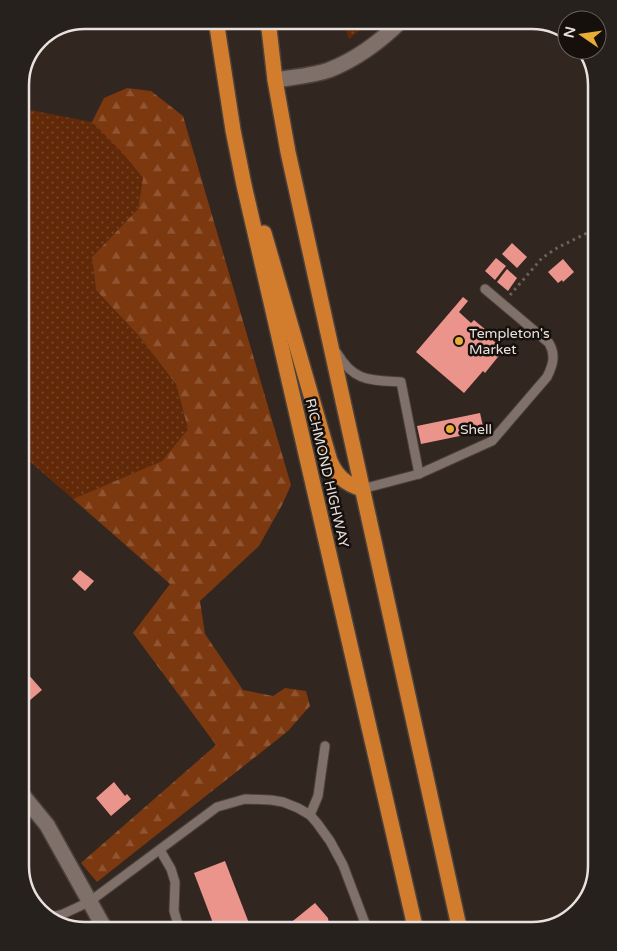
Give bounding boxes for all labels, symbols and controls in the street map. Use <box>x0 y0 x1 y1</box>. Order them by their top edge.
north arrow <box>557 10 607 60</box>
text: N <box>560 25 579 40</box>
place label: Templeton's Market <box>469 325 550 358</box>
marker: Templeton's Market <box>453 335 465 347</box>
street label: RICHMOND HIGHWAY <box>302 397 352 549</box>
place label: Shell <box>460 421 492 438</box>
marker: Shell <box>444 423 456 435</box>

